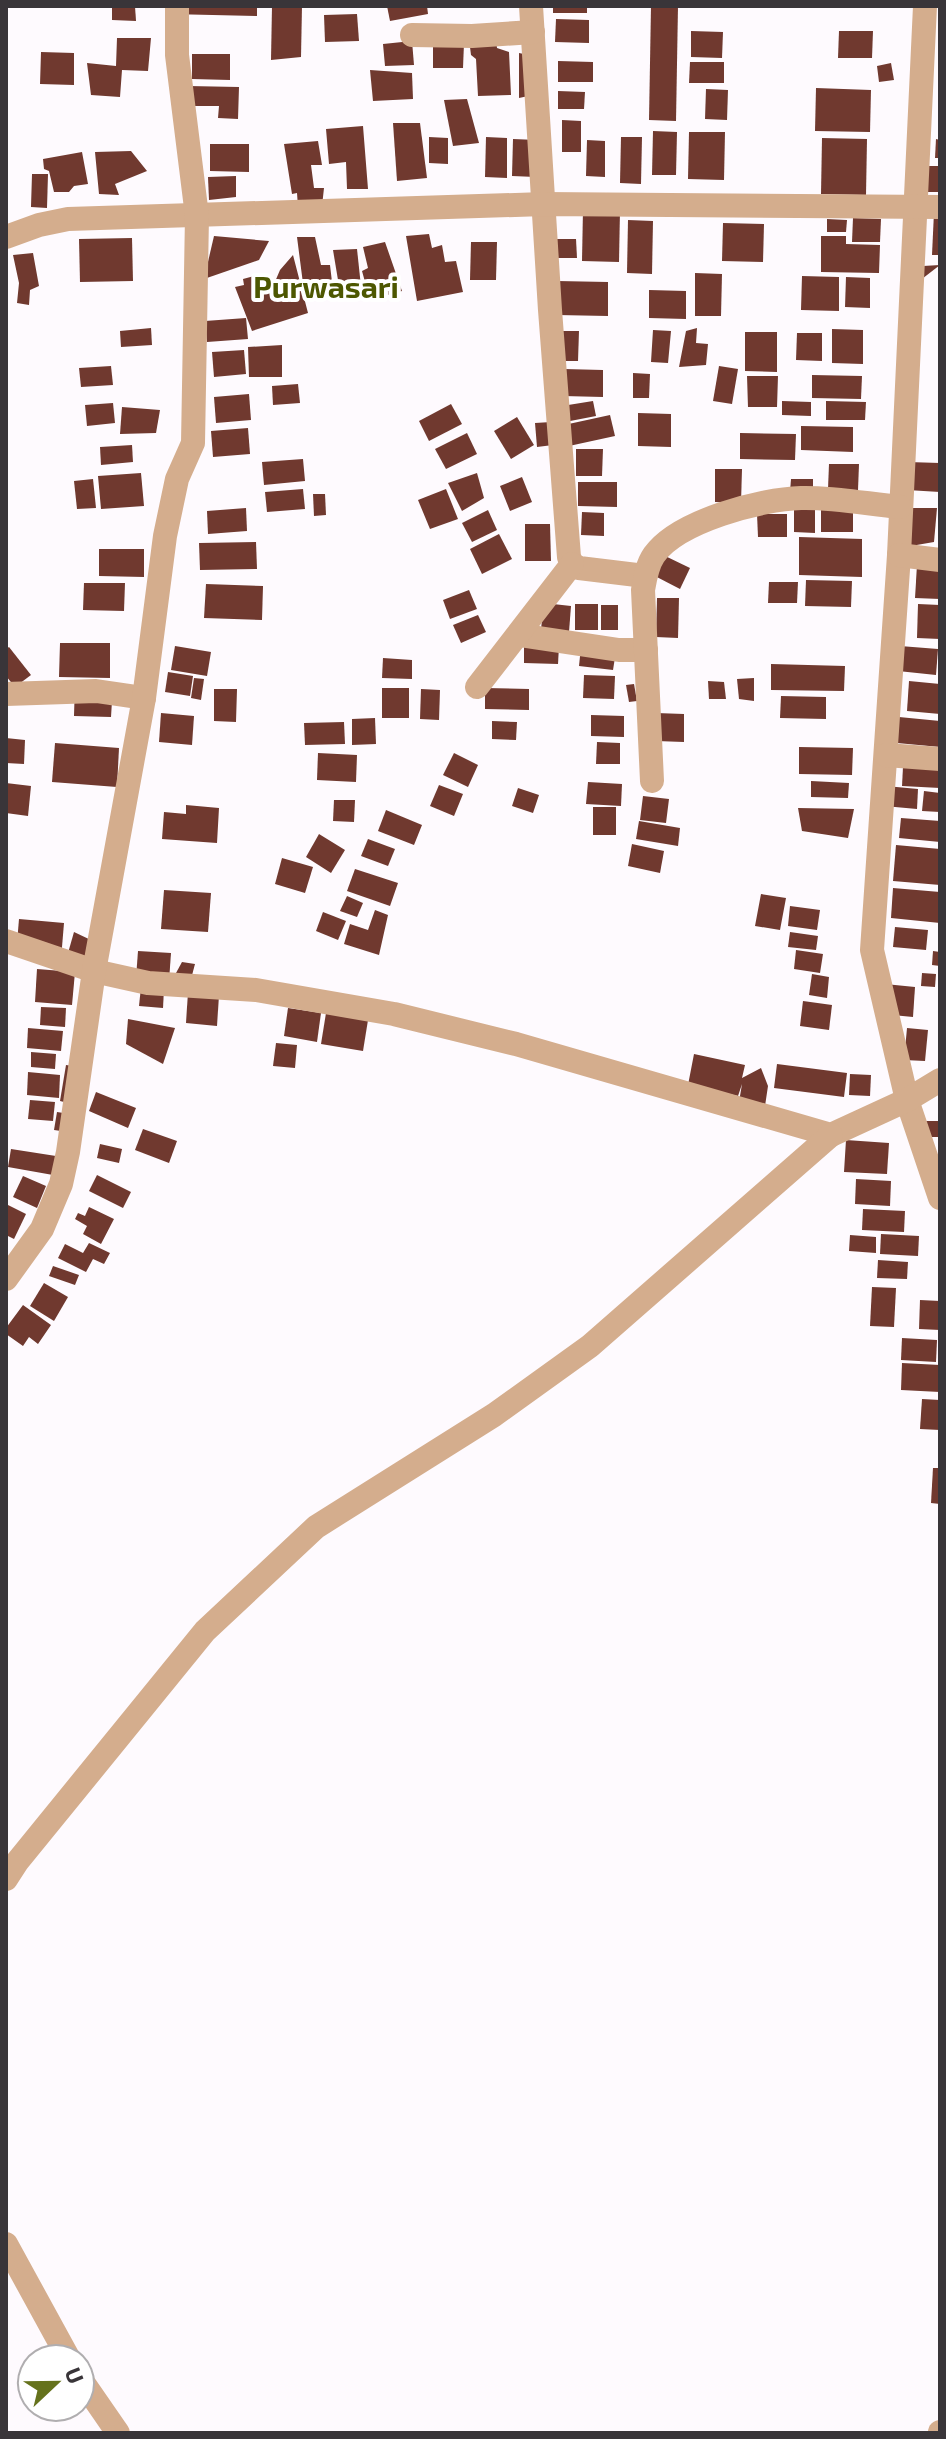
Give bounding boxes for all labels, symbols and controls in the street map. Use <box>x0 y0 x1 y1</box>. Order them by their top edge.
district label: Purwasari <box>253 268 399 304</box>
north arrow <box>16 2343 96 2423</box>
text: U <box>61 2363 90 2387</box>

